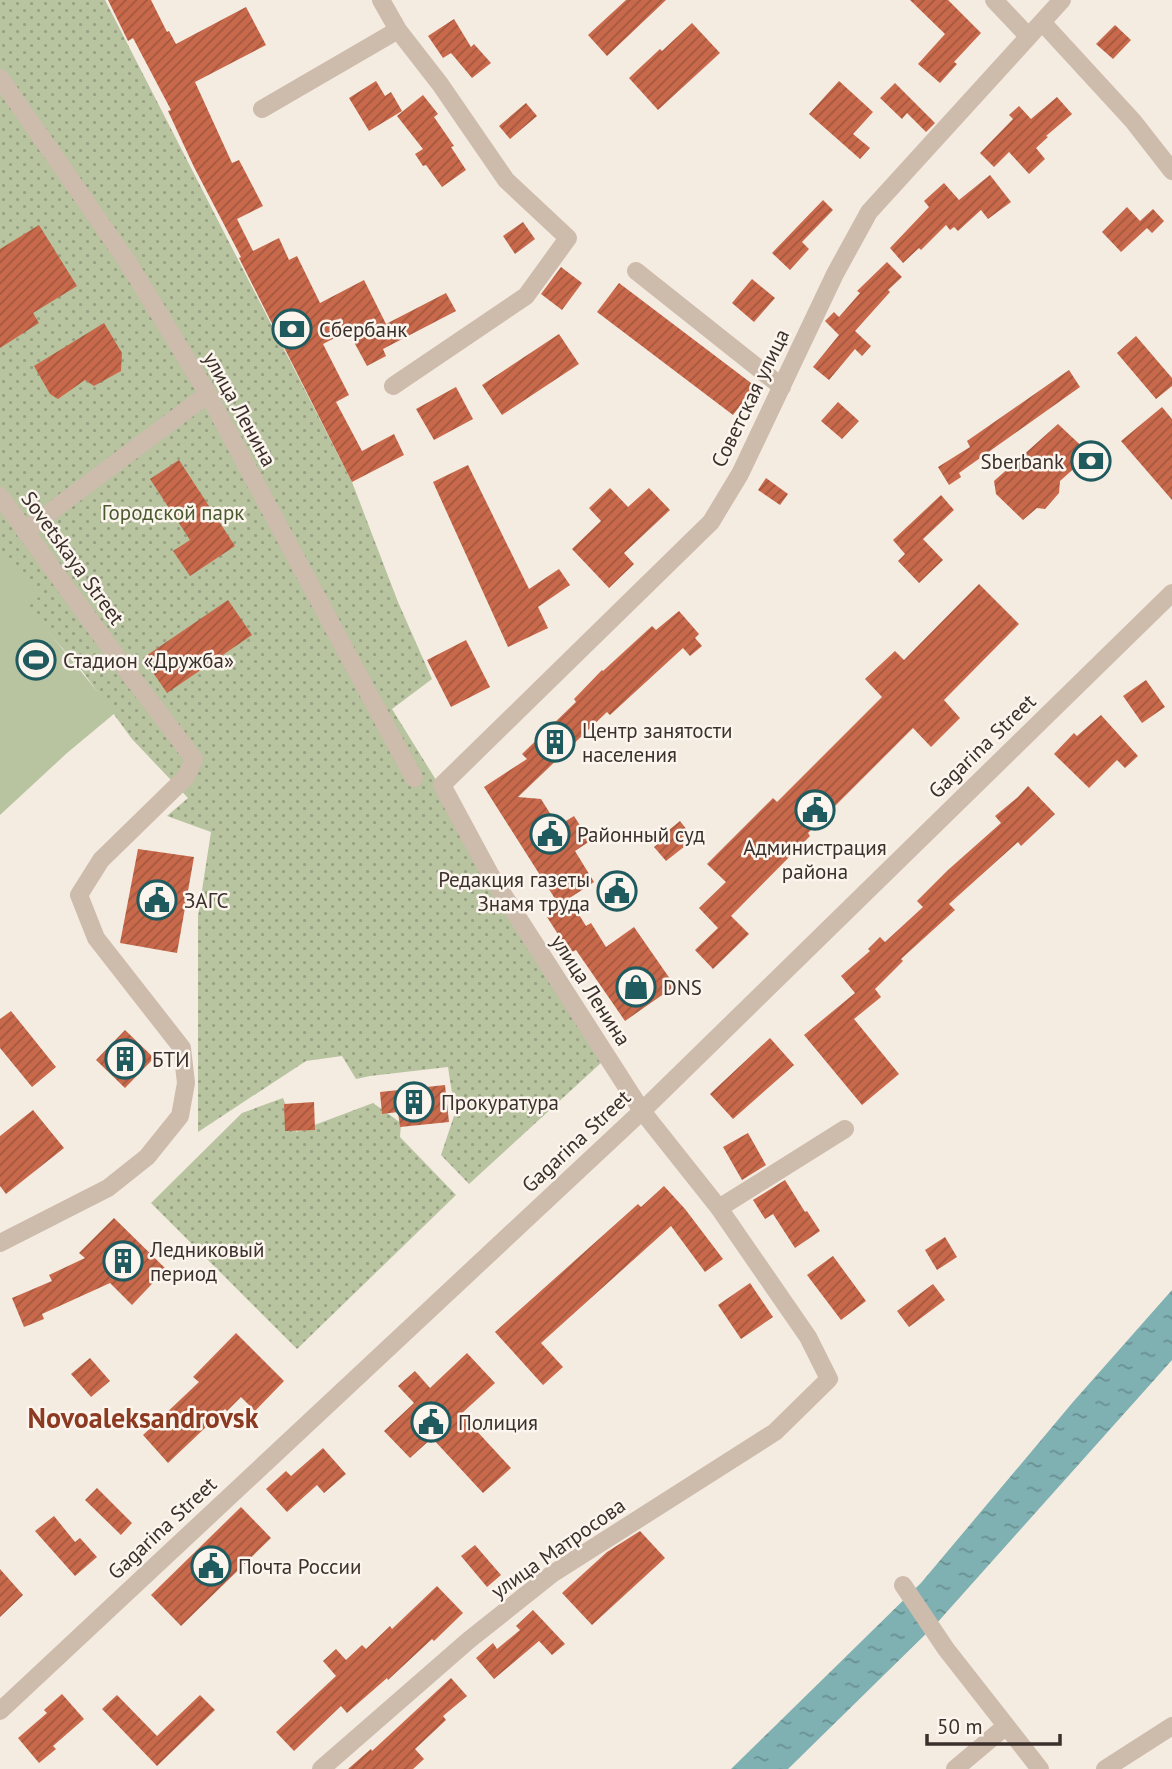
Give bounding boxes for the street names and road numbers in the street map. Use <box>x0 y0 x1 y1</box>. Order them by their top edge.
street label: Советская улица <box>705 324 795 472</box>
street label: улица Ленина <box>197 347 283 471</box>
street label: Sovetskaya Street <box>15 486 131 630</box>
street label: Gagarina Street <box>923 688 1041 804</box>
street label: улица Ленина <box>545 929 637 1051</box>
street label: Gagarina Street <box>516 1084 636 1198</box>
street label: Gagarina Street <box>102 1471 222 1585</box>
street label: улица Матросова <box>485 1492 631 1604</box>

